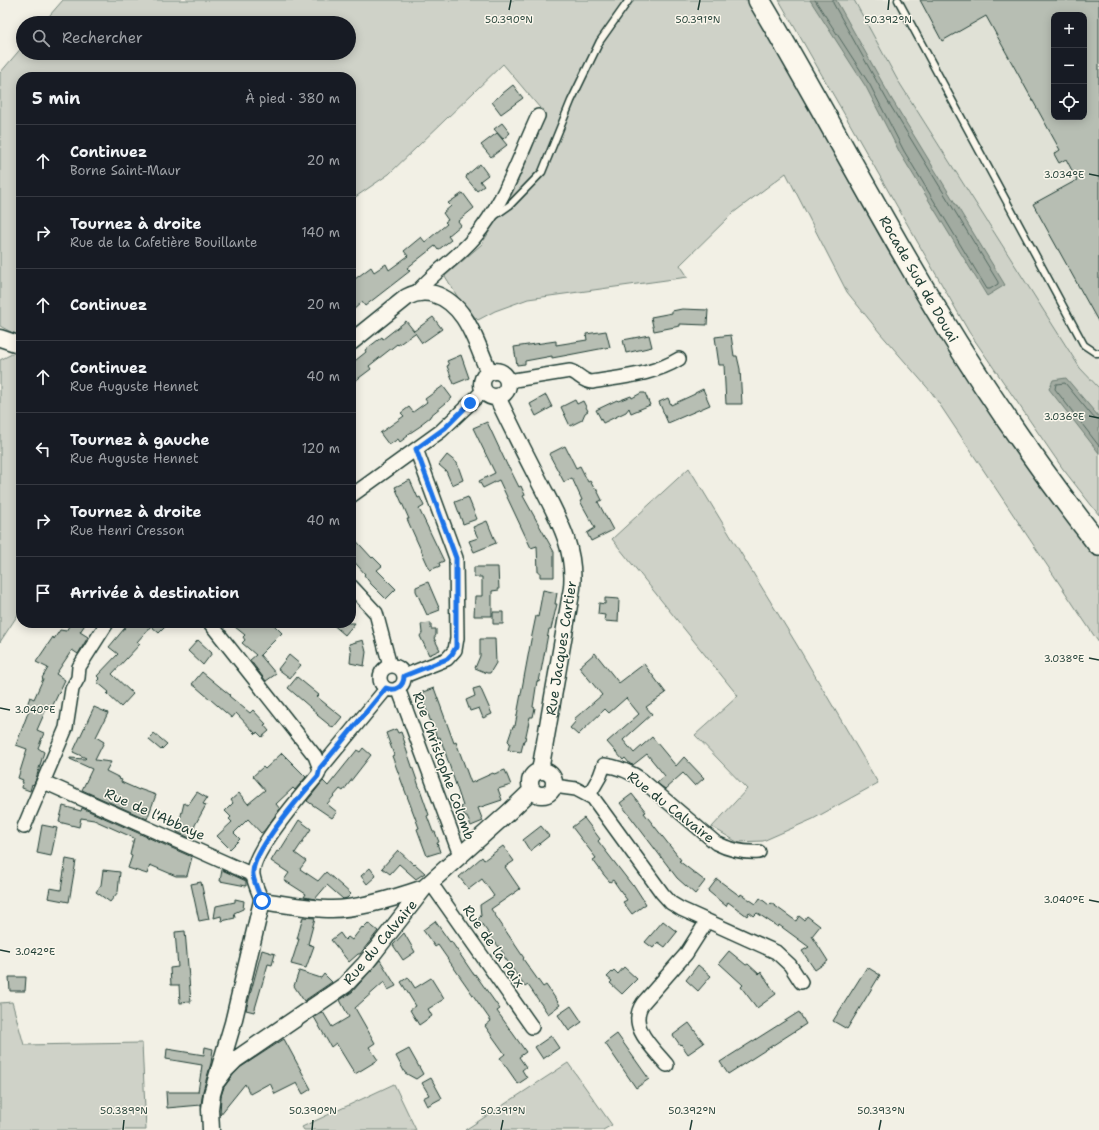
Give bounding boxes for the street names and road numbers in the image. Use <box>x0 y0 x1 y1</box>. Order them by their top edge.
street label: Rocade Sud de Douai <box>875 212 963 346</box>
street label: Rue Jacques Cartier <box>541 579 581 717</box>
street label: Rue Christophe Colomb <box>409 690 479 842</box>
street label: Rue du Calvaire <box>624 767 718 847</box>
street label: Rue de l'Abbaye <box>102 784 208 844</box>
street label: Rue du Calvaire <box>339 896 421 988</box>
street label: Rue de la Paix <box>459 901 529 991</box>

